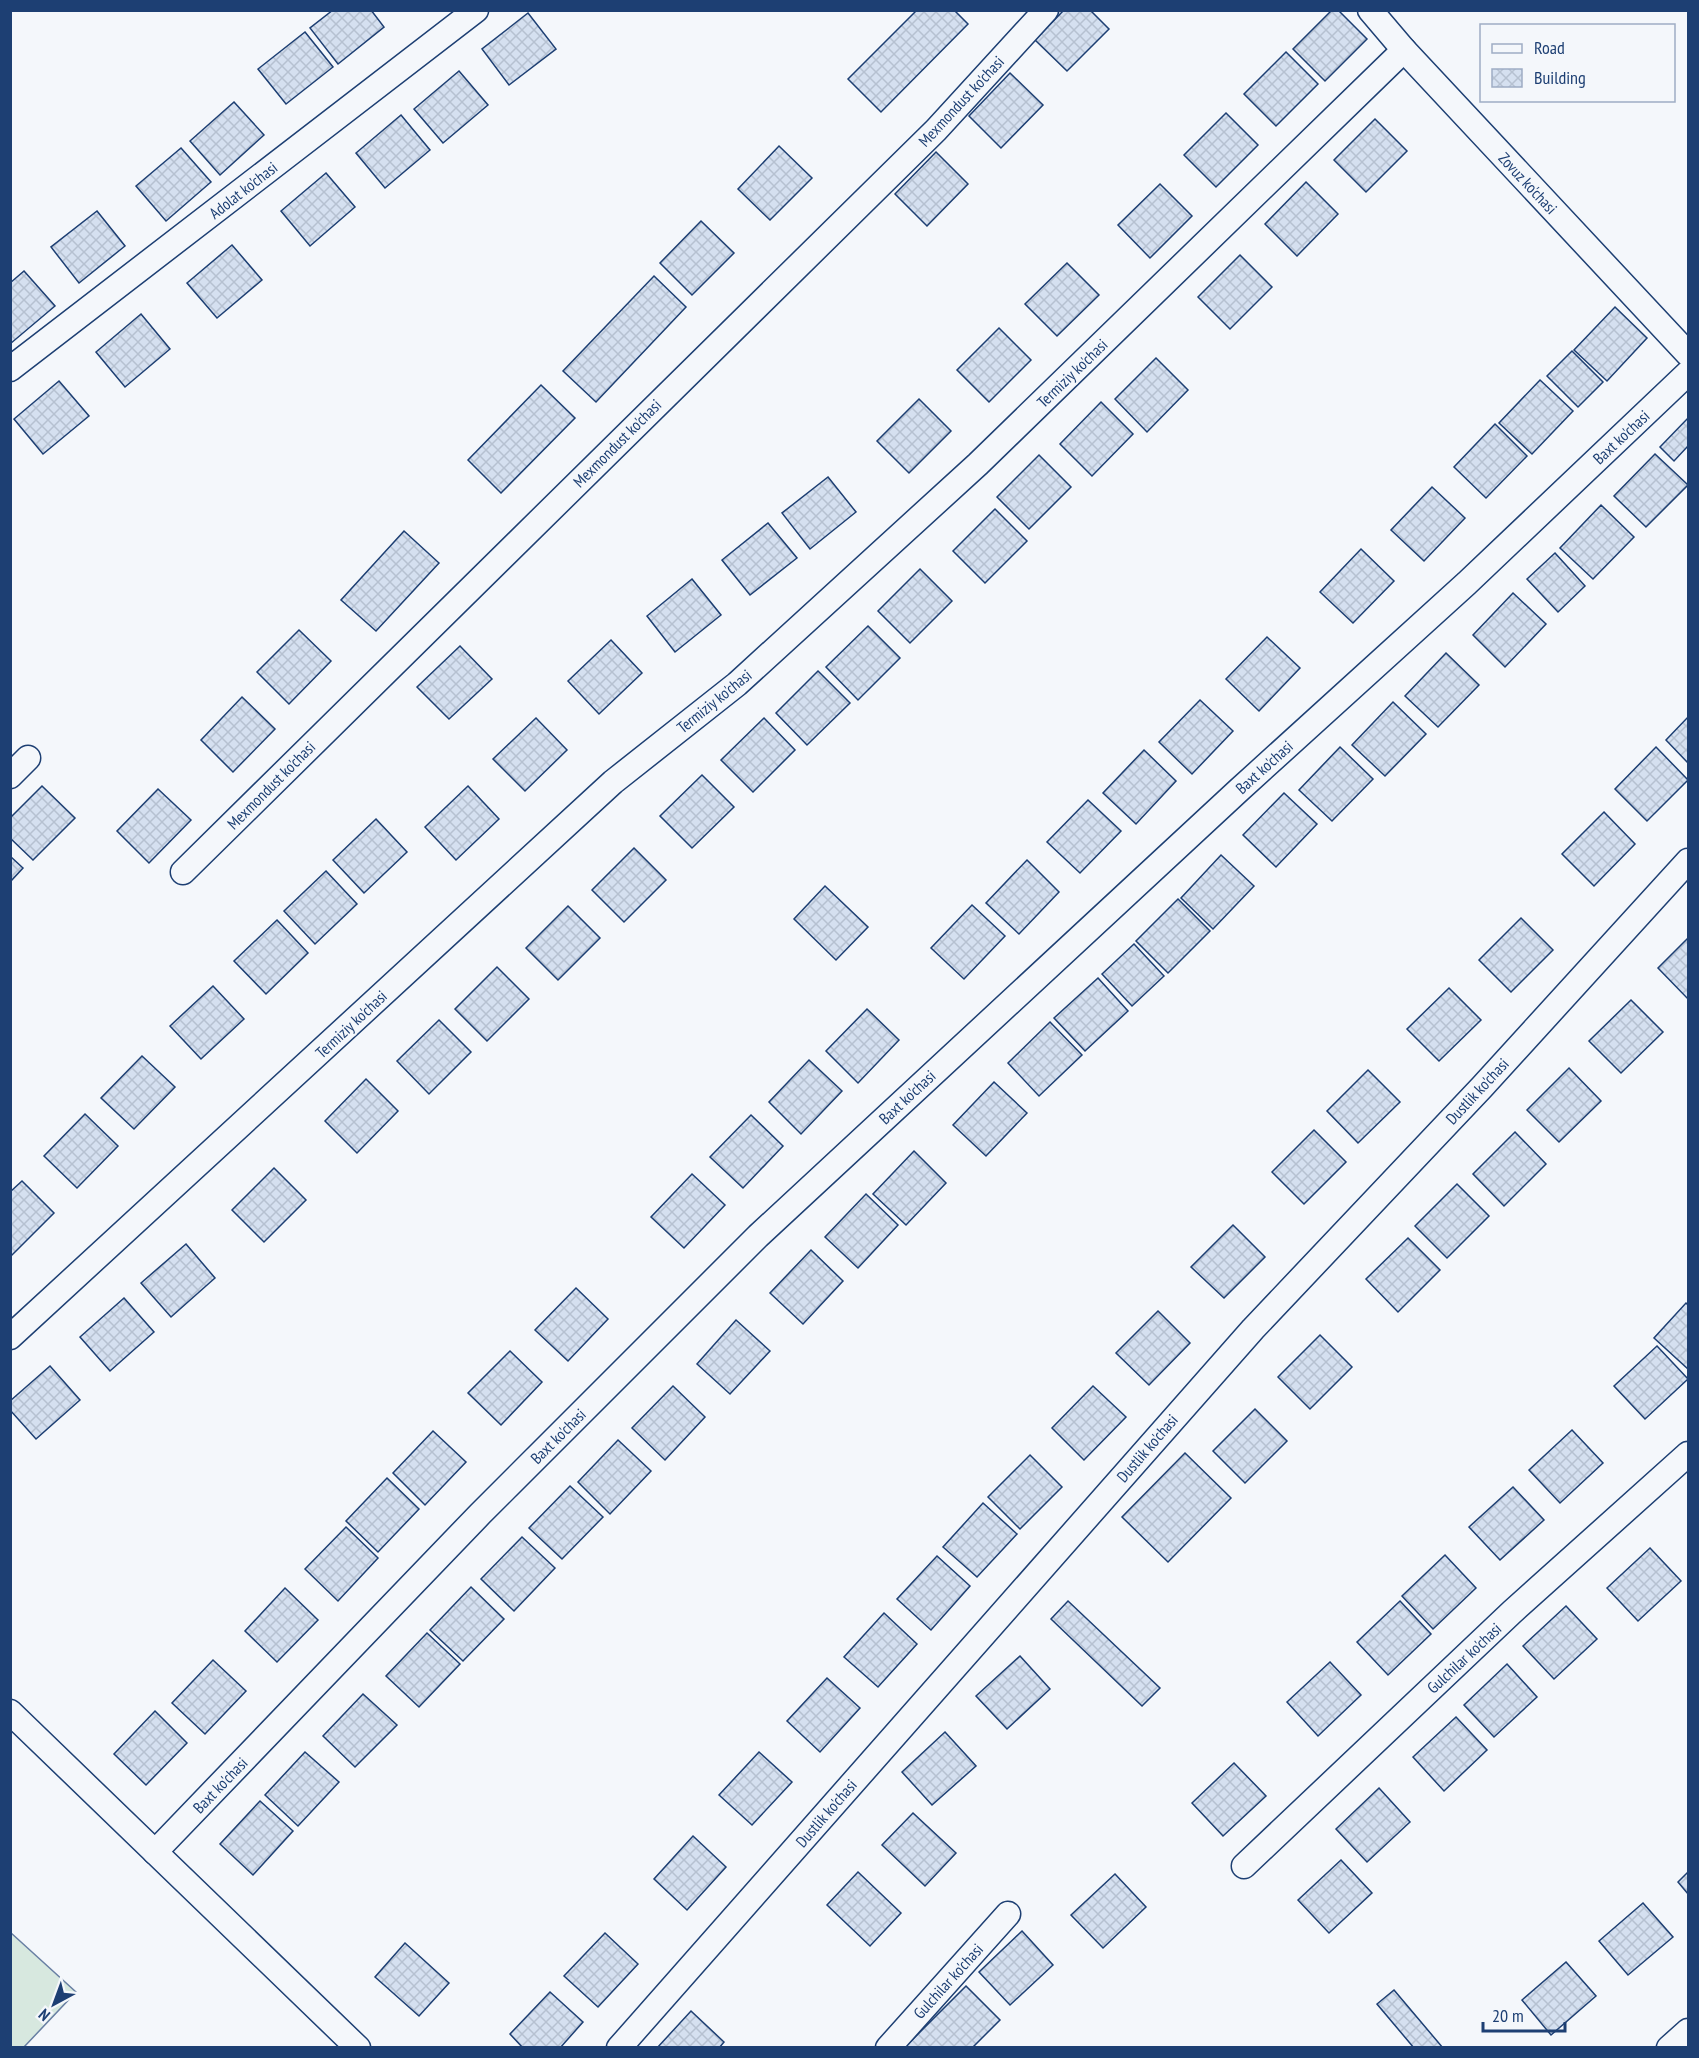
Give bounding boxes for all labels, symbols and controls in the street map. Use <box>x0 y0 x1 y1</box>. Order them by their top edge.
legend <box>1480 24 1675 102</box>
text: Road <box>1534 36 1565 59</box>
street label: Mexmondust ko'chasi <box>914 52 1008 150</box>
text: Building <box>1534 66 1586 89</box>
street label: Zovuz ko'chasi <box>1494 148 1562 218</box>
street label: Adolat ko'chasi <box>205 157 281 223</box>
street label: Termiziy ko'chasi <box>1033 334 1111 412</box>
street label: Mexmondust ko'chasi <box>569 395 665 491</box>
street label: Baxt ko'chasi <box>1589 406 1653 468</box>
street label: Termiziy ko'chasi <box>673 665 755 737</box>
street label: Baxt ko'chasi <box>1231 736 1297 798</box>
street label: Mexmondust ko'chasi <box>223 737 319 833</box>
street label: Termiziy ko'chasi <box>311 986 391 1062</box>
street label: Dustlik ko'chasi <box>1441 1054 1513 1128</box>
street label: Baxt ko'chasi <box>875 1066 939 1128</box>
street label: Baxt ko'chasi <box>526 1404 590 1468</box>
street label: Dustlik ko'chasi <box>1112 1410 1182 1486</box>
street label: Gulchilar ko'chasi <box>1423 1618 1505 1698</box>
street label: Baxt ko'chasi <box>188 1753 252 1817</box>
street label: Dustlik ko'chasi <box>791 1775 861 1851</box>
street label: Gulchilar ko'chasi <box>909 1939 987 2023</box>
north arrow <box>24 1974 84 2034</box>
scale bar <box>1483 1995 1566 2033</box>
text: 20 m <box>1492 2004 1524 2027</box>
text: N <box>34 2005 54 2026</box>

